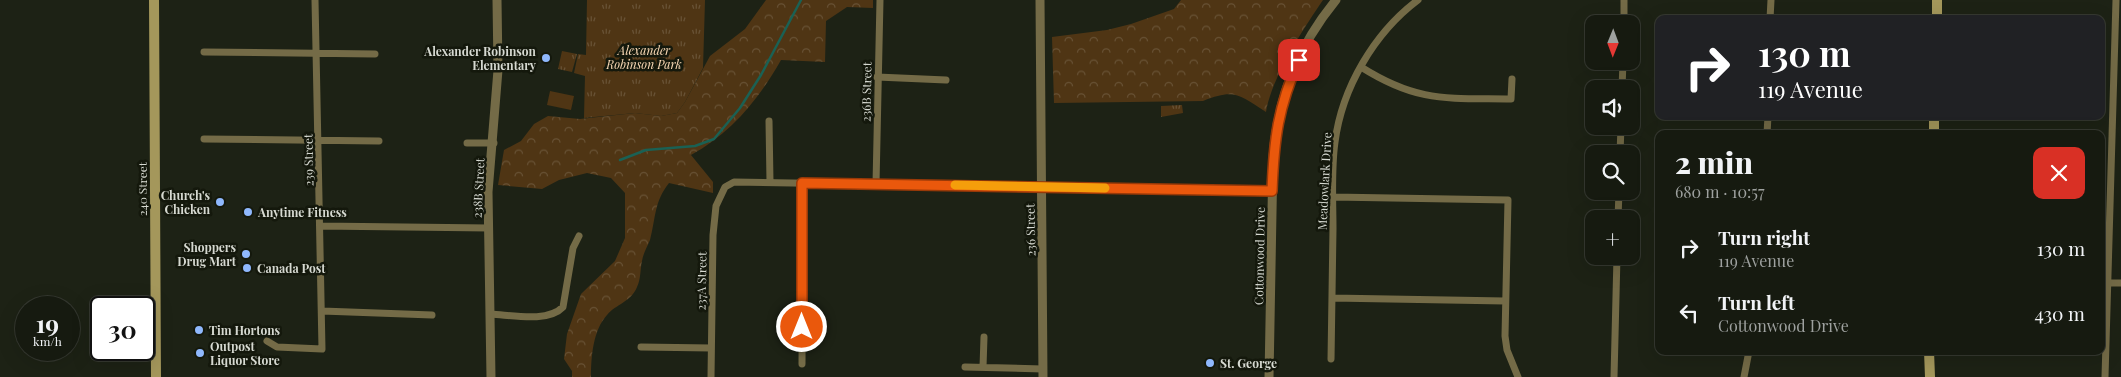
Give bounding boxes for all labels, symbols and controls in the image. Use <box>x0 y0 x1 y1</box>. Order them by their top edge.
north arrow <box>1585 15 1640 70</box>
map controls <box>1585 15 1640 265</box>
text: 130 m <box>1758 29 1851 76</box>
icon: right <box>1675 35 1740 100</box>
pin <box>1278 39 1320 81</box>
park label: Alexander Robinson Park <box>605 42 682 72</box>
place label: Alexander Robinson Elementary <box>423 43 537 73</box>
icon: arrive <box>1285 46 1313 74</box>
marker: Alexander Robinson Elementary <box>540 52 552 64</box>
street label: 236B Street <box>857 61 875 122</box>
text: 119 Avenue <box>1758 74 1863 104</box>
button: sound <box>1585 80 1640 135</box>
street label: Meadowlark Drive <box>1313 132 1335 230</box>
street label: 239 Street <box>300 133 316 186</box>
text: 2 min <box>1675 142 1753 182</box>
button: search <box>1585 145 1640 200</box>
button: close <box>2033 147 2085 199</box>
street label: 238B Street <box>468 157 488 218</box>
street label: 240 Street <box>134 161 150 216</box>
text: 680 m · 10:57 <box>1675 181 1765 202</box>
place label: Church's Chicken <box>161 187 211 217</box>
marker: Church's Chicken <box>214 196 226 208</box>
street label: 236 Street <box>1022 203 1038 256</box>
place label: Anytime Fitness <box>257 204 347 220</box>
marker: Anytime Fitness <box>242 206 254 218</box>
street label: Cottonwood Drive <box>1250 207 1268 305</box>
button: + <box>1585 210 1640 265</box>
text: Turn right <box>1718 224 1810 250</box>
icon: right <box>1675 234 1703 262</box>
text: 130 m <box>2037 235 2085 261</box>
place label: Shoppers Drug Mart <box>177 239 237 269</box>
marker: Shoppers Drug Mart <box>240 248 252 260</box>
text: 119 Avenue <box>1718 250 1794 271</box>
street label: 237A Street <box>692 251 710 311</box>
place label: Canada Post <box>257 260 326 276</box>
marker: Canada Post <box>241 262 253 274</box>
text: Turn left <box>1718 289 1795 315</box>
speed limit sign: 30 <box>90 296 155 361</box>
icon: left <box>1675 299 1703 327</box>
position arrow <box>775 300 827 352</box>
text: 430 m <box>2034 300 2085 326</box>
text: 19 <box>36 306 59 339</box>
text: Cottonwood Drive <box>1718 315 1849 336</box>
place label: Tim Hortons <box>209 322 281 338</box>
marker: Tim Hortons <box>193 324 205 336</box>
text: km/h <box>33 333 62 349</box>
place label: Outpost Liquor Store <box>210 338 280 368</box>
marker: Outpost Liquor Store <box>194 347 206 359</box>
place label: St. George <box>1220 355 1277 371</box>
marker: St. George <box>1204 357 1216 369</box>

